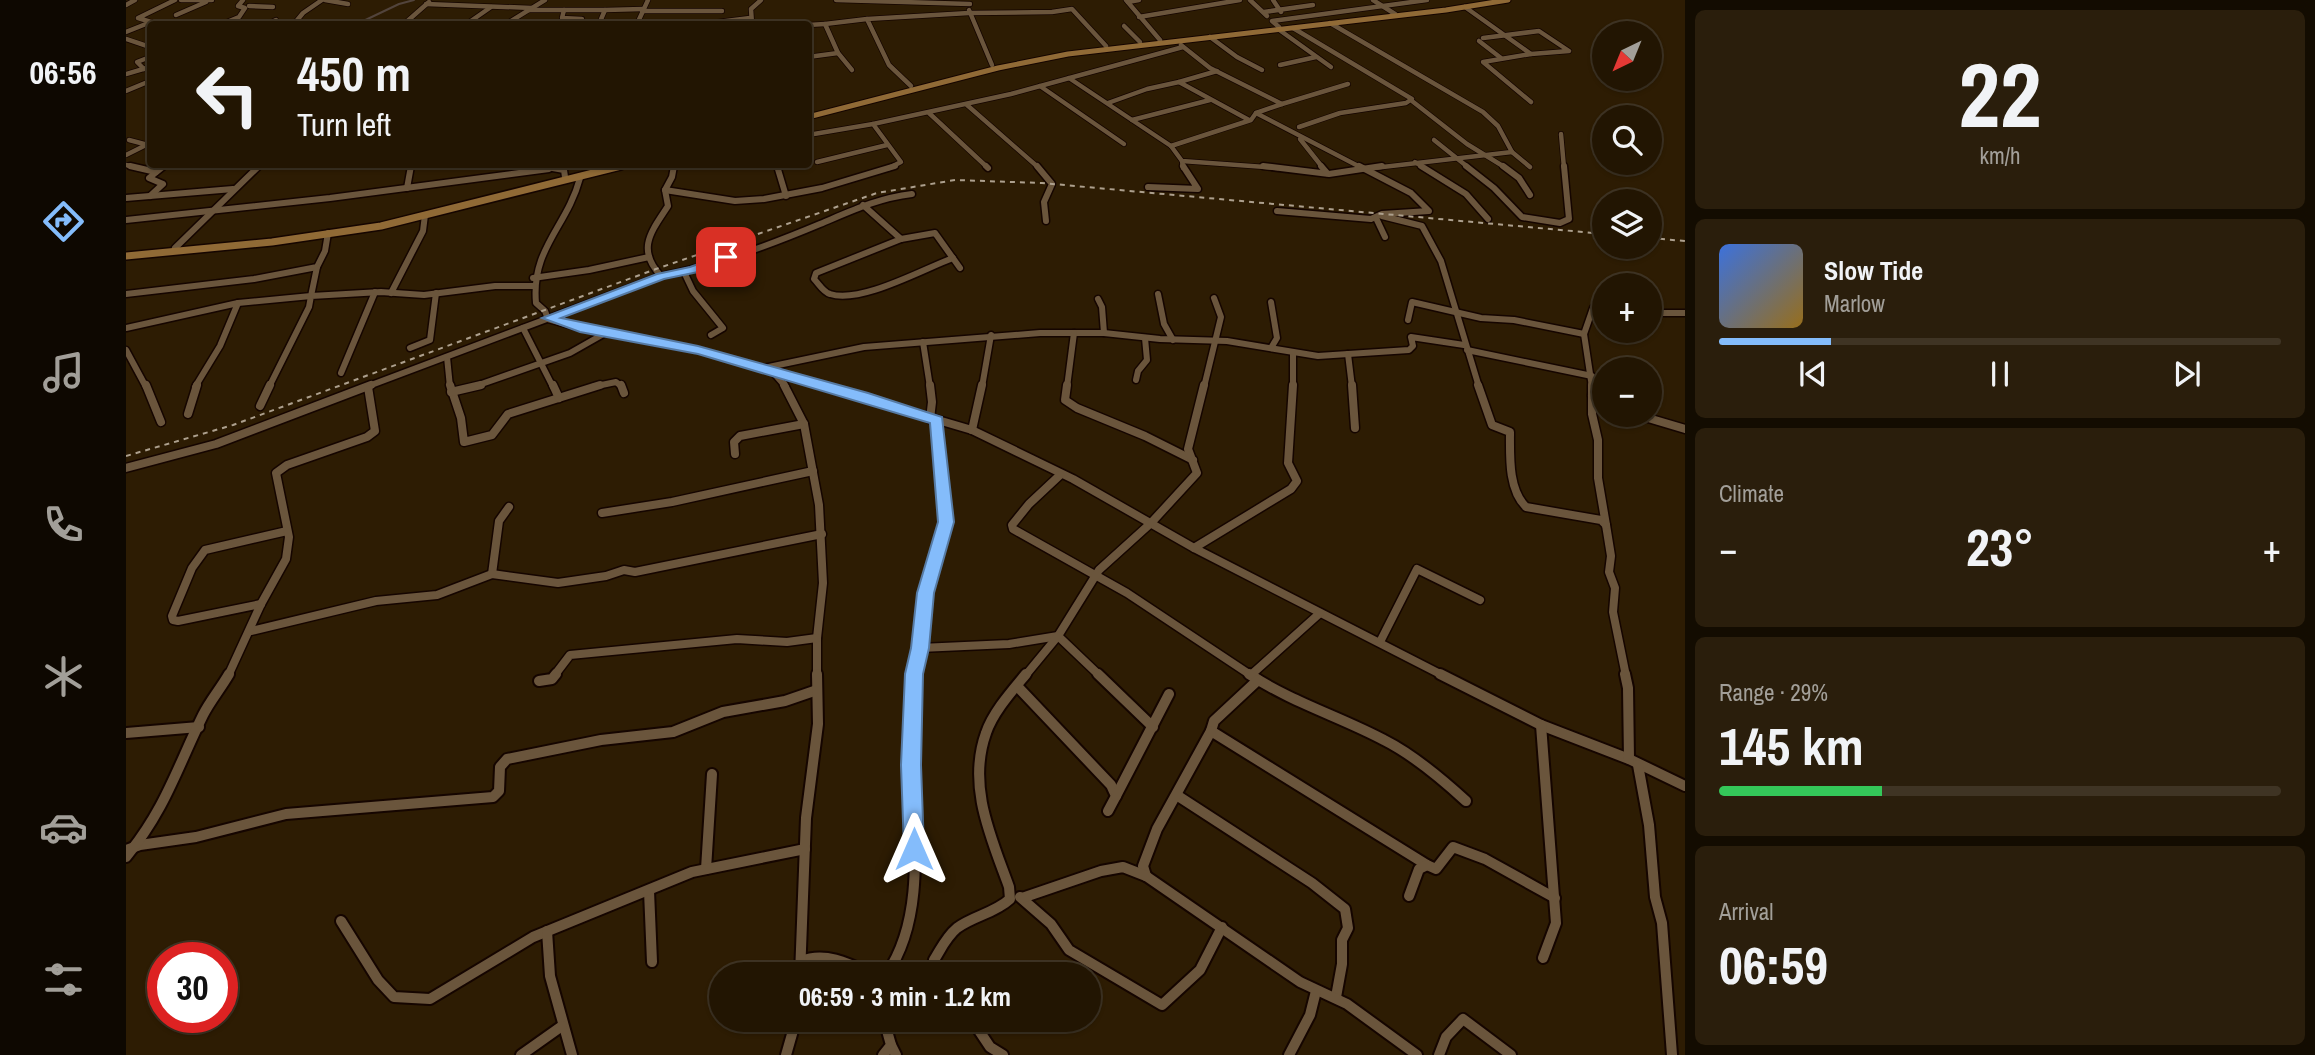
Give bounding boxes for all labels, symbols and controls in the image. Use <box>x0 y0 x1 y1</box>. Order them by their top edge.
north arrow <box>1592 21 1662 91</box>
map controls <box>1592 21 1662 427</box>
text: 22 <box>1959 33 2042 155</box>
text: 450 m <box>297 40 411 106</box>
icon: left <box>182 49 273 140</box>
text: 06:56 <box>29 51 97 94</box>
text: Turn left <box>297 103 391 146</box>
button: search <box>1592 105 1662 175</box>
text: km/h <box>1980 140 2020 171</box>
button: layers <box>1592 189 1662 259</box>
icon: directions <box>39 197 88 246</box>
pin <box>696 227 756 287</box>
icon: arrive <box>707 238 745 276</box>
text: Slow Tide <box>1824 253 1923 288</box>
button: + <box>1592 273 1662 343</box>
text: Marlow <box>1824 288 1885 319</box>
icon: music <box>39 348 88 397</box>
icon: previous <box>1794 355 1832 393</box>
icon: pause <box>1981 355 2019 393</box>
icon: next <box>2168 355 2206 393</box>
button: − <box>1592 357 1662 427</box>
text: Climate <box>1719 478 1784 509</box>
icon: phone <box>39 500 88 549</box>
text: 23° <box>1966 512 2034 582</box>
text: − <box>1719 523 1737 574</box>
text: + <box>2263 523 2281 574</box>
icon: climate <box>39 652 88 701</box>
text: Range · 29% <box>1719 677 1828 708</box>
text: 145 km <box>1719 711 1864 781</box>
icon: car <box>39 803 88 852</box>
position arrow <box>877 812 951 886</box>
text: Arrival <box>1719 896 1774 927</box>
text: 06:59 <box>1719 930 1828 1000</box>
speed limit sign: 30 <box>147 942 238 1033</box>
icon: filters <box>39 955 88 1004</box>
text: 06:59 · 3 min · 1.2 km <box>799 979 1011 1014</box>

